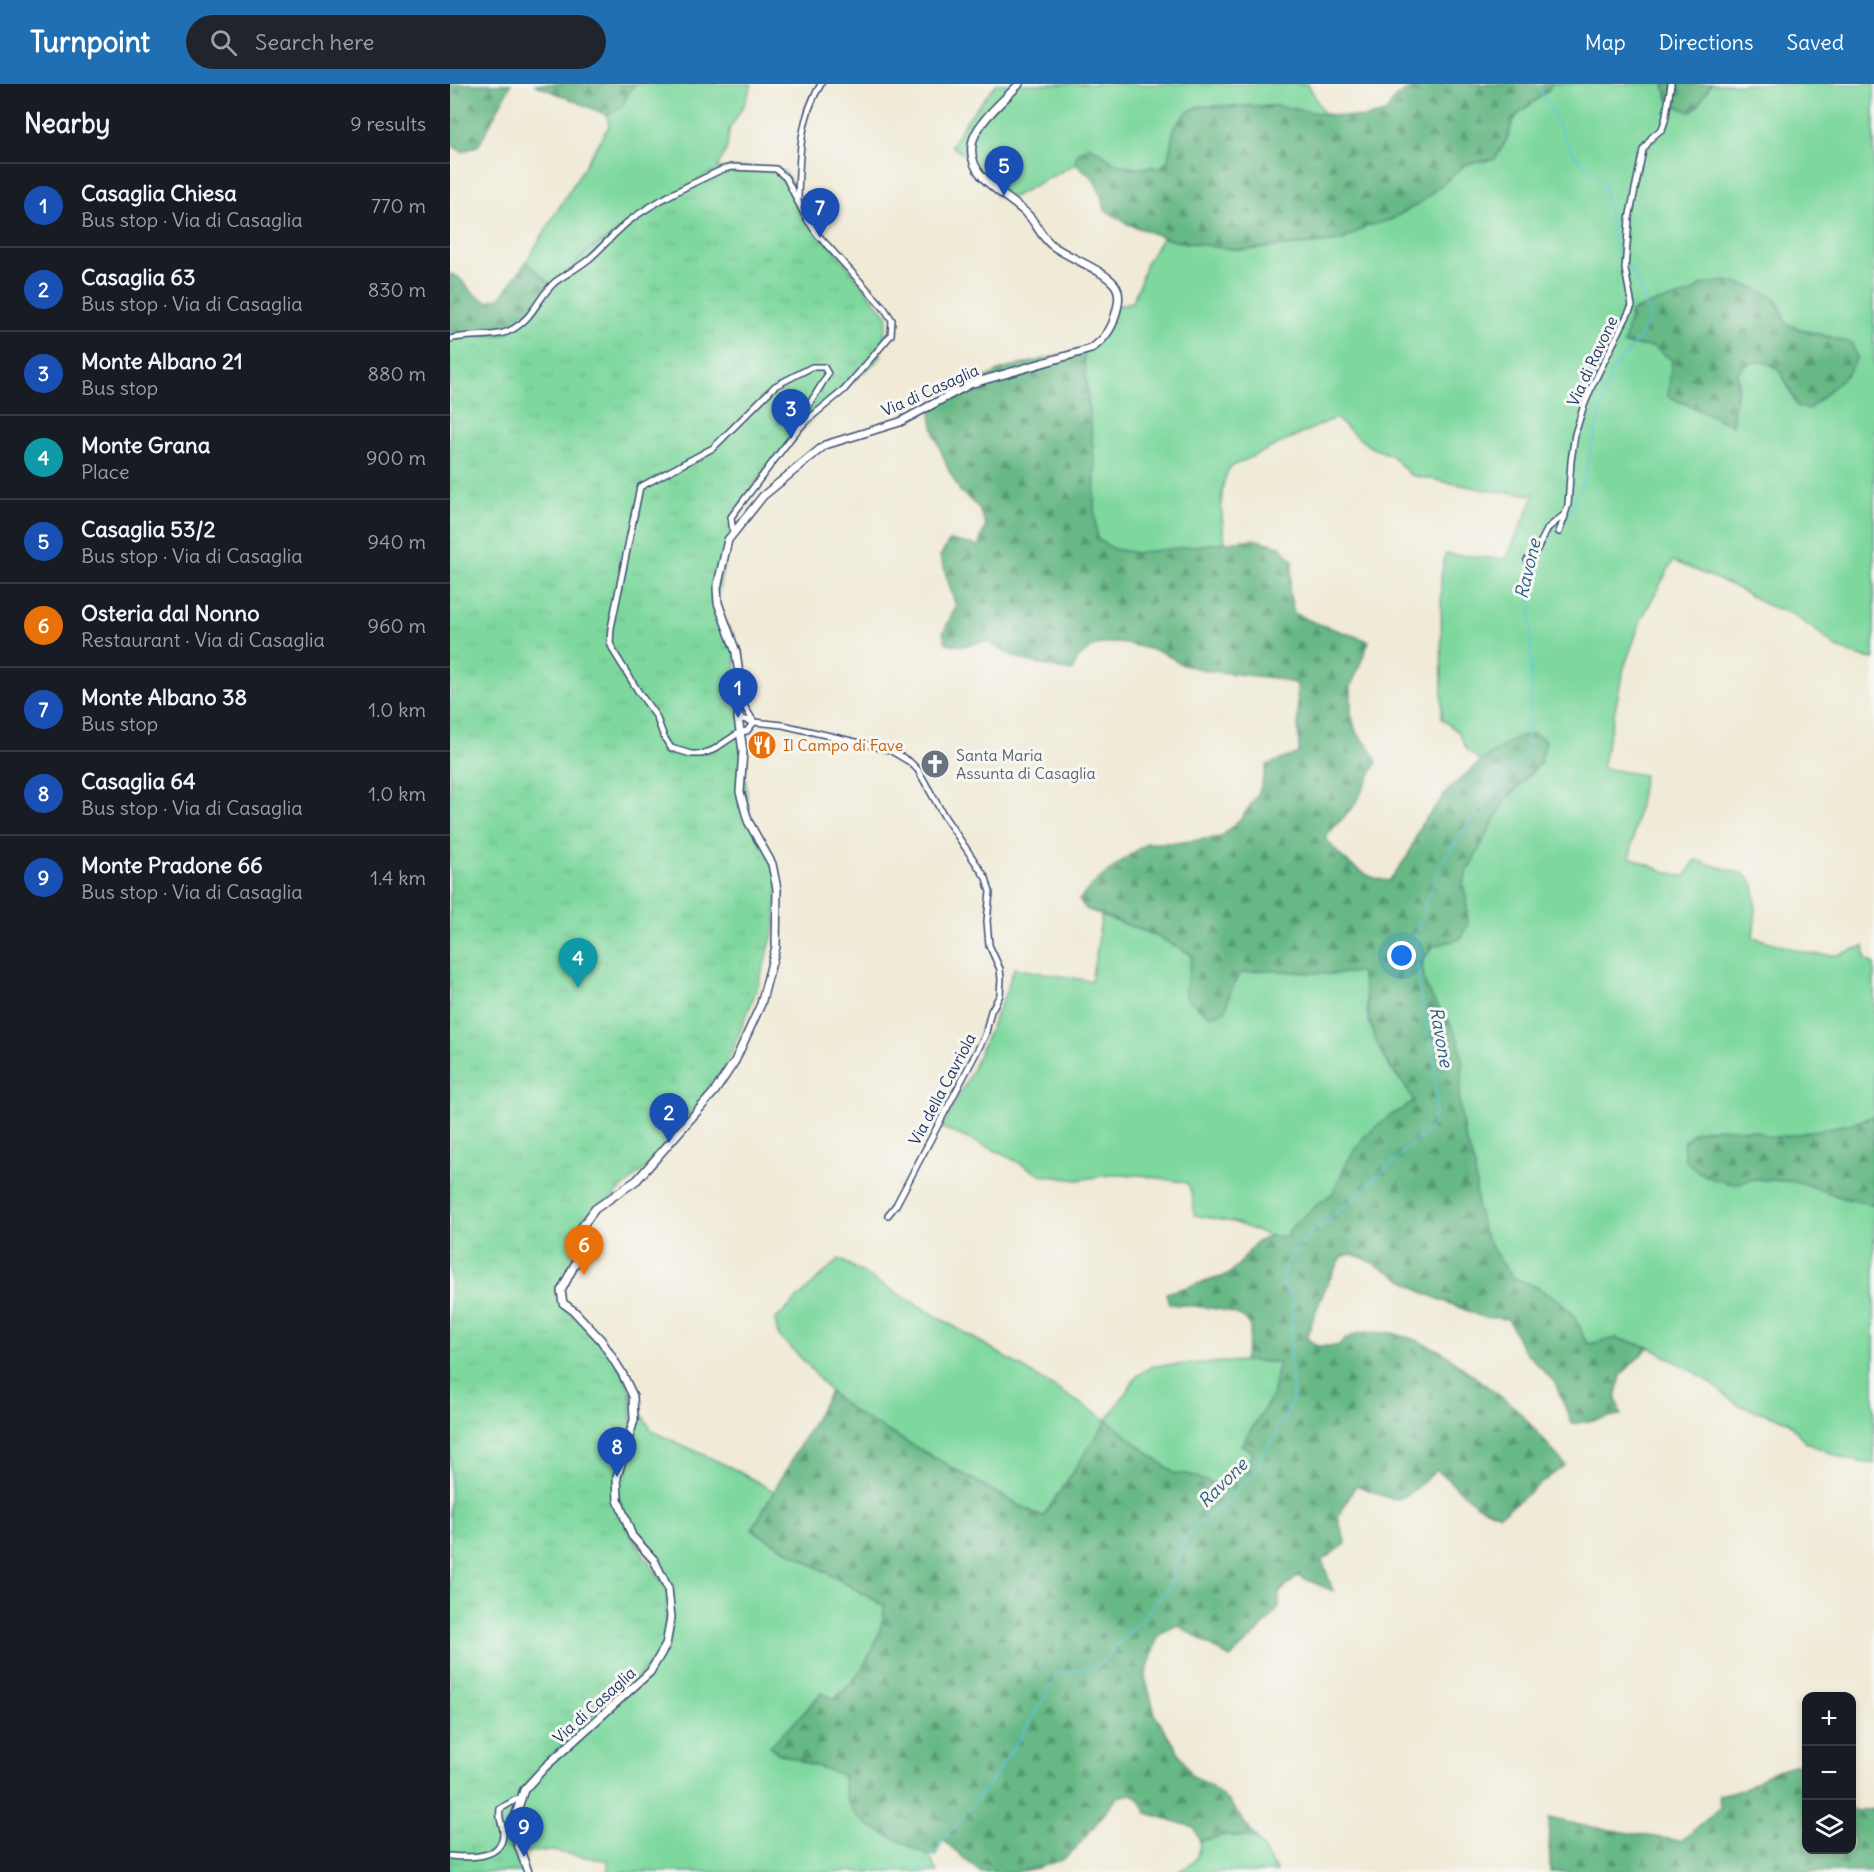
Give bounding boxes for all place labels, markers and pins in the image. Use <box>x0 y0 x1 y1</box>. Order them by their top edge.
pin: 5 <box>984 147 1024 196</box>
pin: 7 <box>800 188 839 238</box>
pin: 3 <box>772 390 810 439</box>
pin: 1 <box>718 668 758 718</box>
restaurant icon: Il Campo di Fave <box>746 729 778 761</box>
place label: Il Campo di Fave <box>783 735 903 755</box>
place label: Santa Maria Assunta di Casaglia <box>956 745 1096 783</box>
church icon: Santa Maria Assunta di Casaglia <box>919 748 951 780</box>
pin: 4 <box>558 938 598 988</box>
pin: 2 <box>650 1094 688 1143</box>
pin: 6 <box>564 1226 604 1275</box>
pin: 8 <box>598 1428 636 1477</box>
pin: 9 <box>504 1808 544 1857</box>

